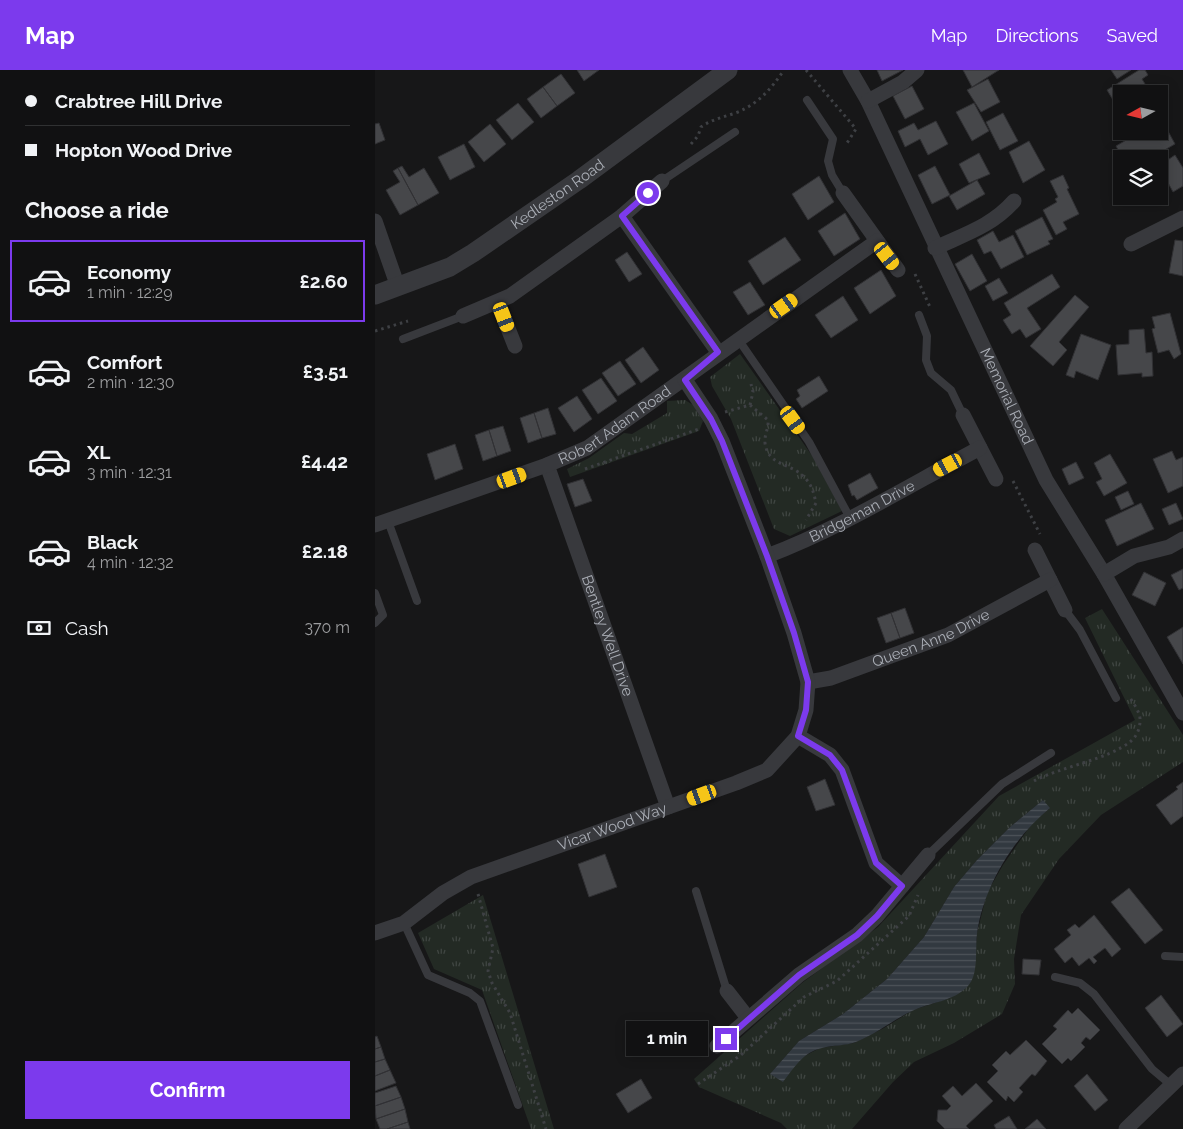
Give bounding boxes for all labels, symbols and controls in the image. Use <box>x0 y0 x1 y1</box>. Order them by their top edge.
text: Map <box>25 21 75 50</box>
text: Map <box>931 25 967 46</box>
text: Directions <box>995 25 1079 46</box>
text: Saved <box>1107 25 1158 46</box>
north arrow <box>1113 85 1167 140</box>
map controls <box>1113 85 1168 205</box>
text: Crabtree Hill Drive <box>55 90 222 112</box>
text: Hopton Wood Drive <box>55 139 232 161</box>
button: layers <box>1113 150 1168 205</box>
street label: Kedleston Road <box>507 155 608 233</box>
route start <box>637 182 659 204</box>
text: Choose a ride <box>25 197 169 223</box>
car <box>871 240 902 272</box>
icon: car <box>27 259 72 304</box>
text: Economy <box>87 261 171 283</box>
text: £2.60 <box>299 270 348 292</box>
text: 1 min · 12:29 <box>87 283 173 302</box>
car <box>767 291 800 321</box>
car <box>491 300 516 334</box>
street label: Memorial Road <box>976 345 1037 447</box>
icon: car <box>27 349 72 394</box>
text: Comfort <box>87 351 162 373</box>
text: £3.51 <box>303 360 348 382</box>
text: 2 min · 12:30 <box>87 373 175 392</box>
street label: Robert Adam Road <box>556 382 674 468</box>
car <box>778 403 807 437</box>
icon: car <box>27 439 72 484</box>
text: XL <box>87 441 110 463</box>
text: £4.42 <box>301 450 348 472</box>
car <box>931 451 964 479</box>
text: 3 min · 12:31 <box>87 463 172 482</box>
car <box>495 466 528 490</box>
street label: Bridgeman Drive <box>806 476 918 546</box>
icon: car <box>27 529 72 574</box>
text: Black <box>87 531 138 553</box>
text: £2.18 <box>302 540 348 562</box>
text: 4 min · 12:32 <box>87 553 174 572</box>
street label: Bentley Well Drive <box>578 573 637 699</box>
street label: Queen Anne Drive <box>870 605 993 671</box>
icon: cash <box>25 614 53 642</box>
text: Cash <box>65 617 109 639</box>
text: 370 m <box>304 618 350 637</box>
car <box>685 783 718 807</box>
street label: Vicar Wood Way <box>555 799 669 854</box>
callout: 1 min <box>626 1022 709 1056</box>
route end <box>715 1028 737 1050</box>
text: 1 min <box>647 1029 687 1048</box>
button: Confirm <box>25 1061 350 1119</box>

